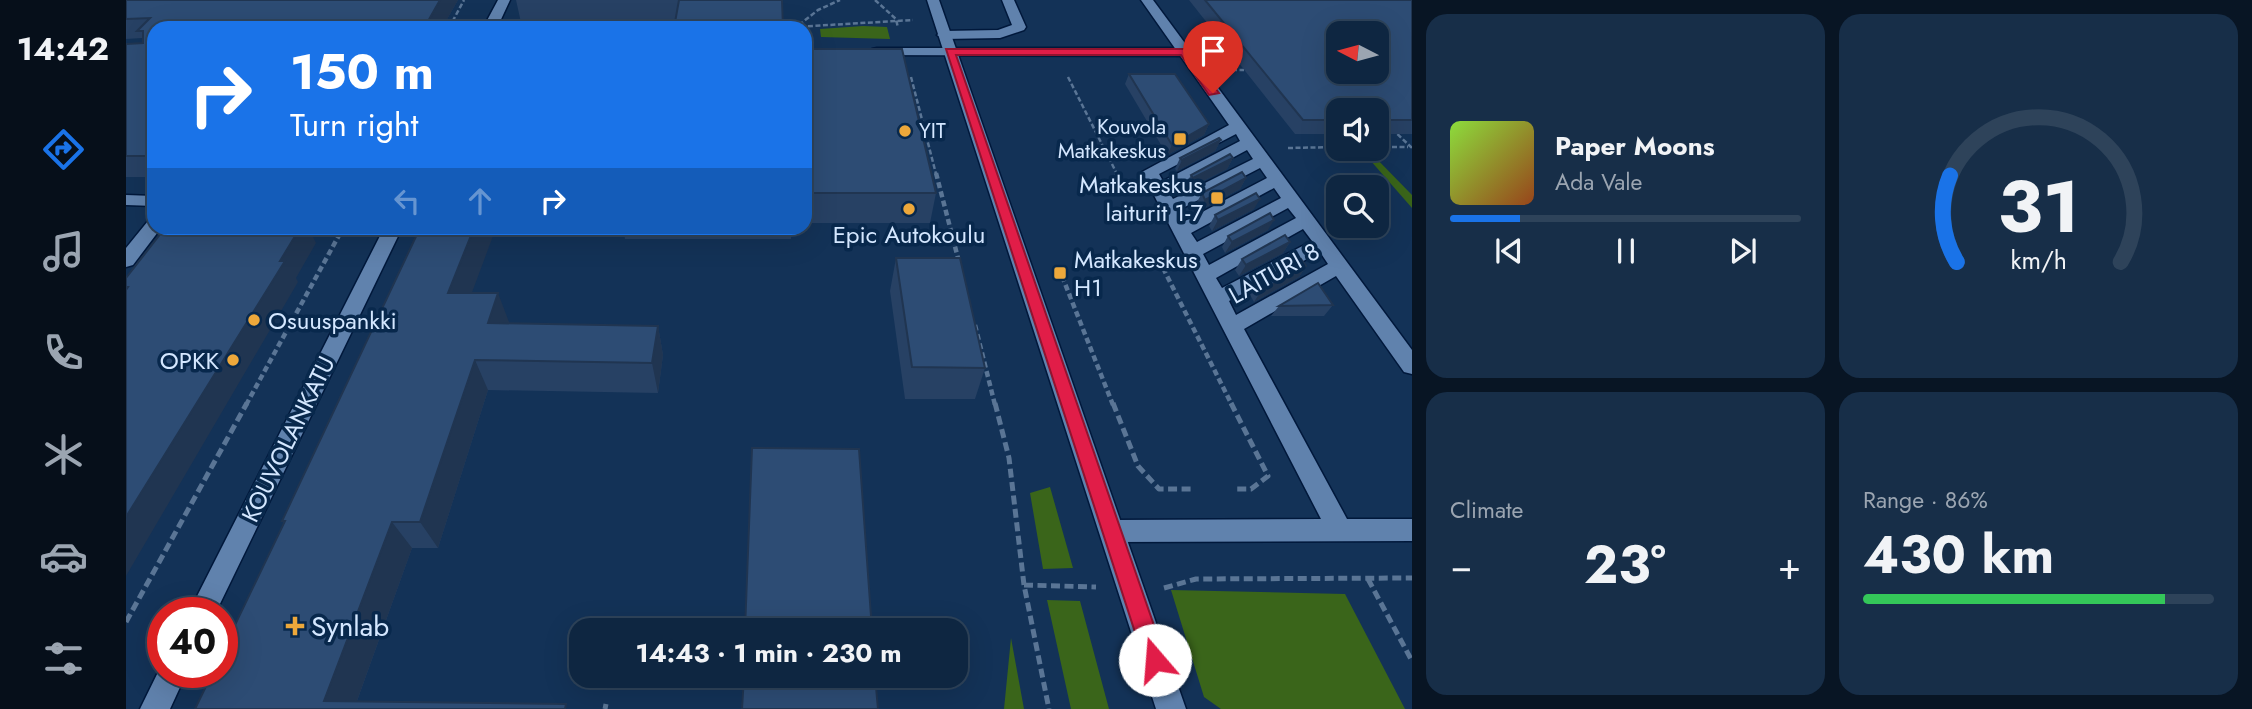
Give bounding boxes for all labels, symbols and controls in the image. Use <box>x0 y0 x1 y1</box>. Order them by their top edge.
pin <box>1183 21 1243 93</box>
north arrow <box>1326 21 1390 84</box>
map controls <box>1326 21 1389 238</box>
text: 14:42 <box>17 26 109 72</box>
icon: arrive <box>1194 32 1232 70</box>
text: 150 m <box>290 37 434 107</box>
icon: right <box>175 49 266 140</box>
button: sound <box>1326 98 1389 161</box>
text: Turn right <box>290 102 419 148</box>
place label: Kouvola Matkakeskus <box>1058 112 1166 166</box>
place label: YIT <box>919 116 946 146</box>
marker: YIT <box>897 123 913 139</box>
icon: directions <box>39 125 88 174</box>
text: Paper Moons <box>1555 127 1715 165</box>
marker: Kouvola Matkakeskus <box>1172 131 1188 147</box>
text: 31 <box>1997 154 2080 259</box>
text: Ada Vale <box>1555 165 1642 199</box>
place label: Matkakeskus laiturit 1-7 <box>1079 167 1203 230</box>
button: search <box>1326 175 1389 238</box>
icon: left <box>388 182 426 220</box>
icon: ahead <box>461 182 499 220</box>
icon: right <box>534 182 572 220</box>
marker: Matkakeskus laiturit 1-7 <box>1209 190 1225 206</box>
marker: Epic Autokoulu <box>901 201 917 217</box>
place label: Epic Autokoulu <box>833 217 985 252</box>
icon: music <box>39 227 88 276</box>
icon: previous <box>1490 232 1528 270</box>
icon: pause <box>1607 232 1645 270</box>
icon: next <box>1724 232 1762 270</box>
street label: LAITURI 8 <box>1222 234 1326 312</box>
place label: Matkakeskus H1 <box>1074 242 1198 305</box>
text: km/h <box>2010 242 2067 278</box>
marker: Matkakeskus H1 <box>1052 265 1068 281</box>
place label: Osuuspankki <box>268 303 397 338</box>
marker: Osuuspankki <box>246 312 262 328</box>
icon: phone <box>39 328 88 377</box>
place label: OPKK <box>160 343 219 378</box>
street label: KOUVOLANKATU <box>233 350 343 528</box>
marker: OPKK <box>225 352 241 368</box>
icon: climate <box>39 430 88 479</box>
text: Range · 86% <box>1863 483 1988 517</box>
text: Climate <box>1450 493 1523 527</box>
text: 430 km <box>1863 517 2054 593</box>
text: 23° <box>1584 527 1666 603</box>
icon: car <box>39 532 88 581</box>
text: − <box>1450 538 1472 593</box>
text: + <box>1778 538 1801 593</box>
speed limit sign: 40 <box>147 597 238 688</box>
place label: Synlab <box>311 606 389 647</box>
marker: Synlab <box>285 616 305 636</box>
position arrow <box>1118 623 1192 697</box>
icon: filters <box>39 634 88 683</box>
text: 14:43 · 1 min · 230 m <box>635 634 902 672</box>

